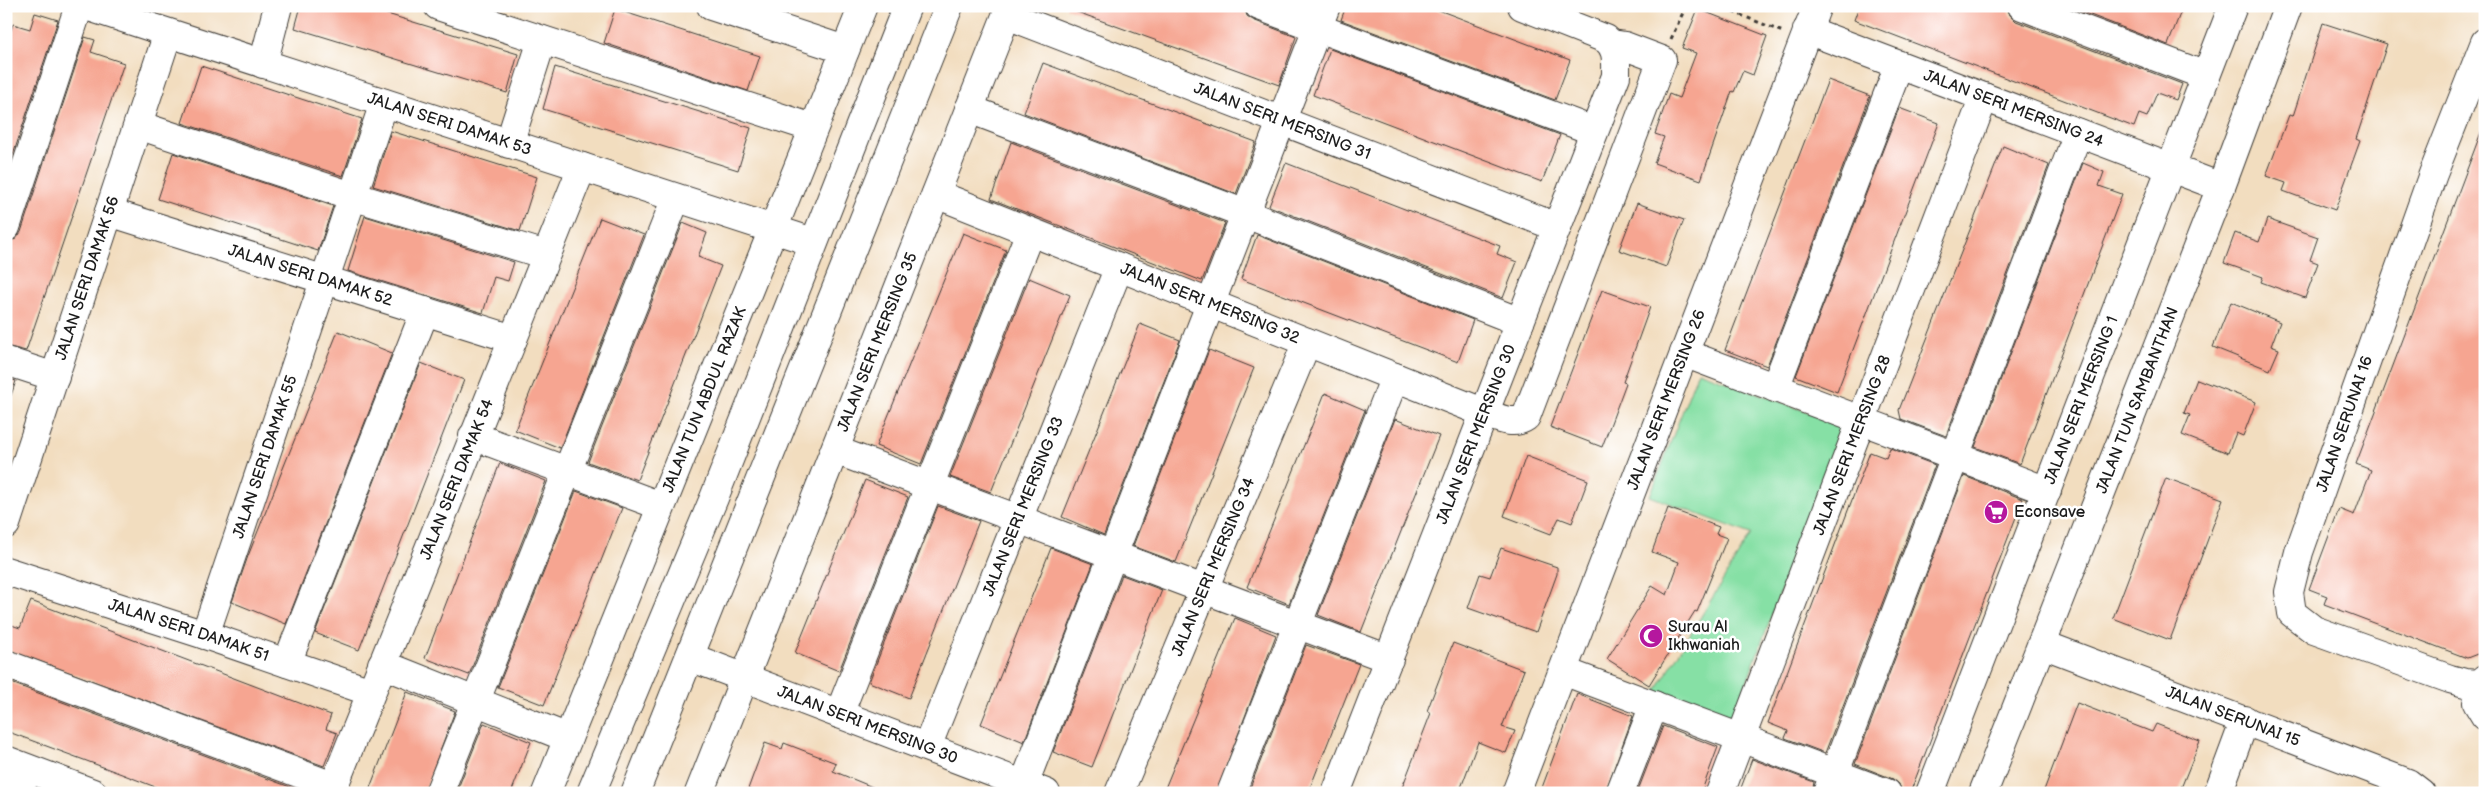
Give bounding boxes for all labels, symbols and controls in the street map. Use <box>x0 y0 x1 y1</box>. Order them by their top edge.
street label: JALAN SERI MERSING 24 <box>1921 66 2107 151</box>
street label: JALAN SERI MERSING 31 <box>1191 78 1373 164</box>
street label: JALAN SERI DAMAK 53 <box>365 88 534 160</box>
street label: JALAN SERI DAMAK 56 <box>51 193 123 362</box>
street label: JALAN SERI DAMAK 52 <box>226 241 395 310</box>
street label: JALAN SERI MERSING 35 <box>833 250 921 434</box>
street label: JALAN SERI MERSING 32 <box>1118 259 1303 348</box>
street label: JALAN TUN ABDUL RAZAK <box>658 303 751 495</box>
street label: JALAN TUN SAMBANTHAN <box>2092 304 2182 496</box>
street label: JALAN SERI MERSING 26 <box>1623 307 1710 493</box>
street label: JALAN SERI MERSING 1 <box>2040 313 2122 487</box>
street label: JALAN SERI MERSING 30 <box>1432 342 1520 527</box>
street label: JALAN SERI MERSING 28 <box>1809 353 1895 538</box>
street label: JALAN SERUNAI 16 <box>2313 353 2377 495</box>
street label: JALAN SERI DAMAK 55 <box>229 373 301 541</box>
street label: JALAN SERI DAMAK 54 <box>416 396 498 562</box>
street label: JALAN SERI MERSING 33 <box>979 414 1068 599</box>
street label: JALAN SERI MERSING 34 <box>1168 474 1259 659</box>
supermarket icon: Econsave <box>1983 499 2009 525</box>
place label: Econsave <box>2014 503 2086 522</box>
street label: JALAN SERI DAMAK 51 <box>106 595 271 666</box>
place label: Surau Al Ikhwaniah <box>1668 618 1740 655</box>
mosque icon: Surau Al Ikhwaniah <box>1638 623 1664 649</box>
street label: JALAN SERI MERSING 30 <box>775 682 960 768</box>
street label: JALAN SERUNAI 15 <box>2163 682 2303 751</box>

